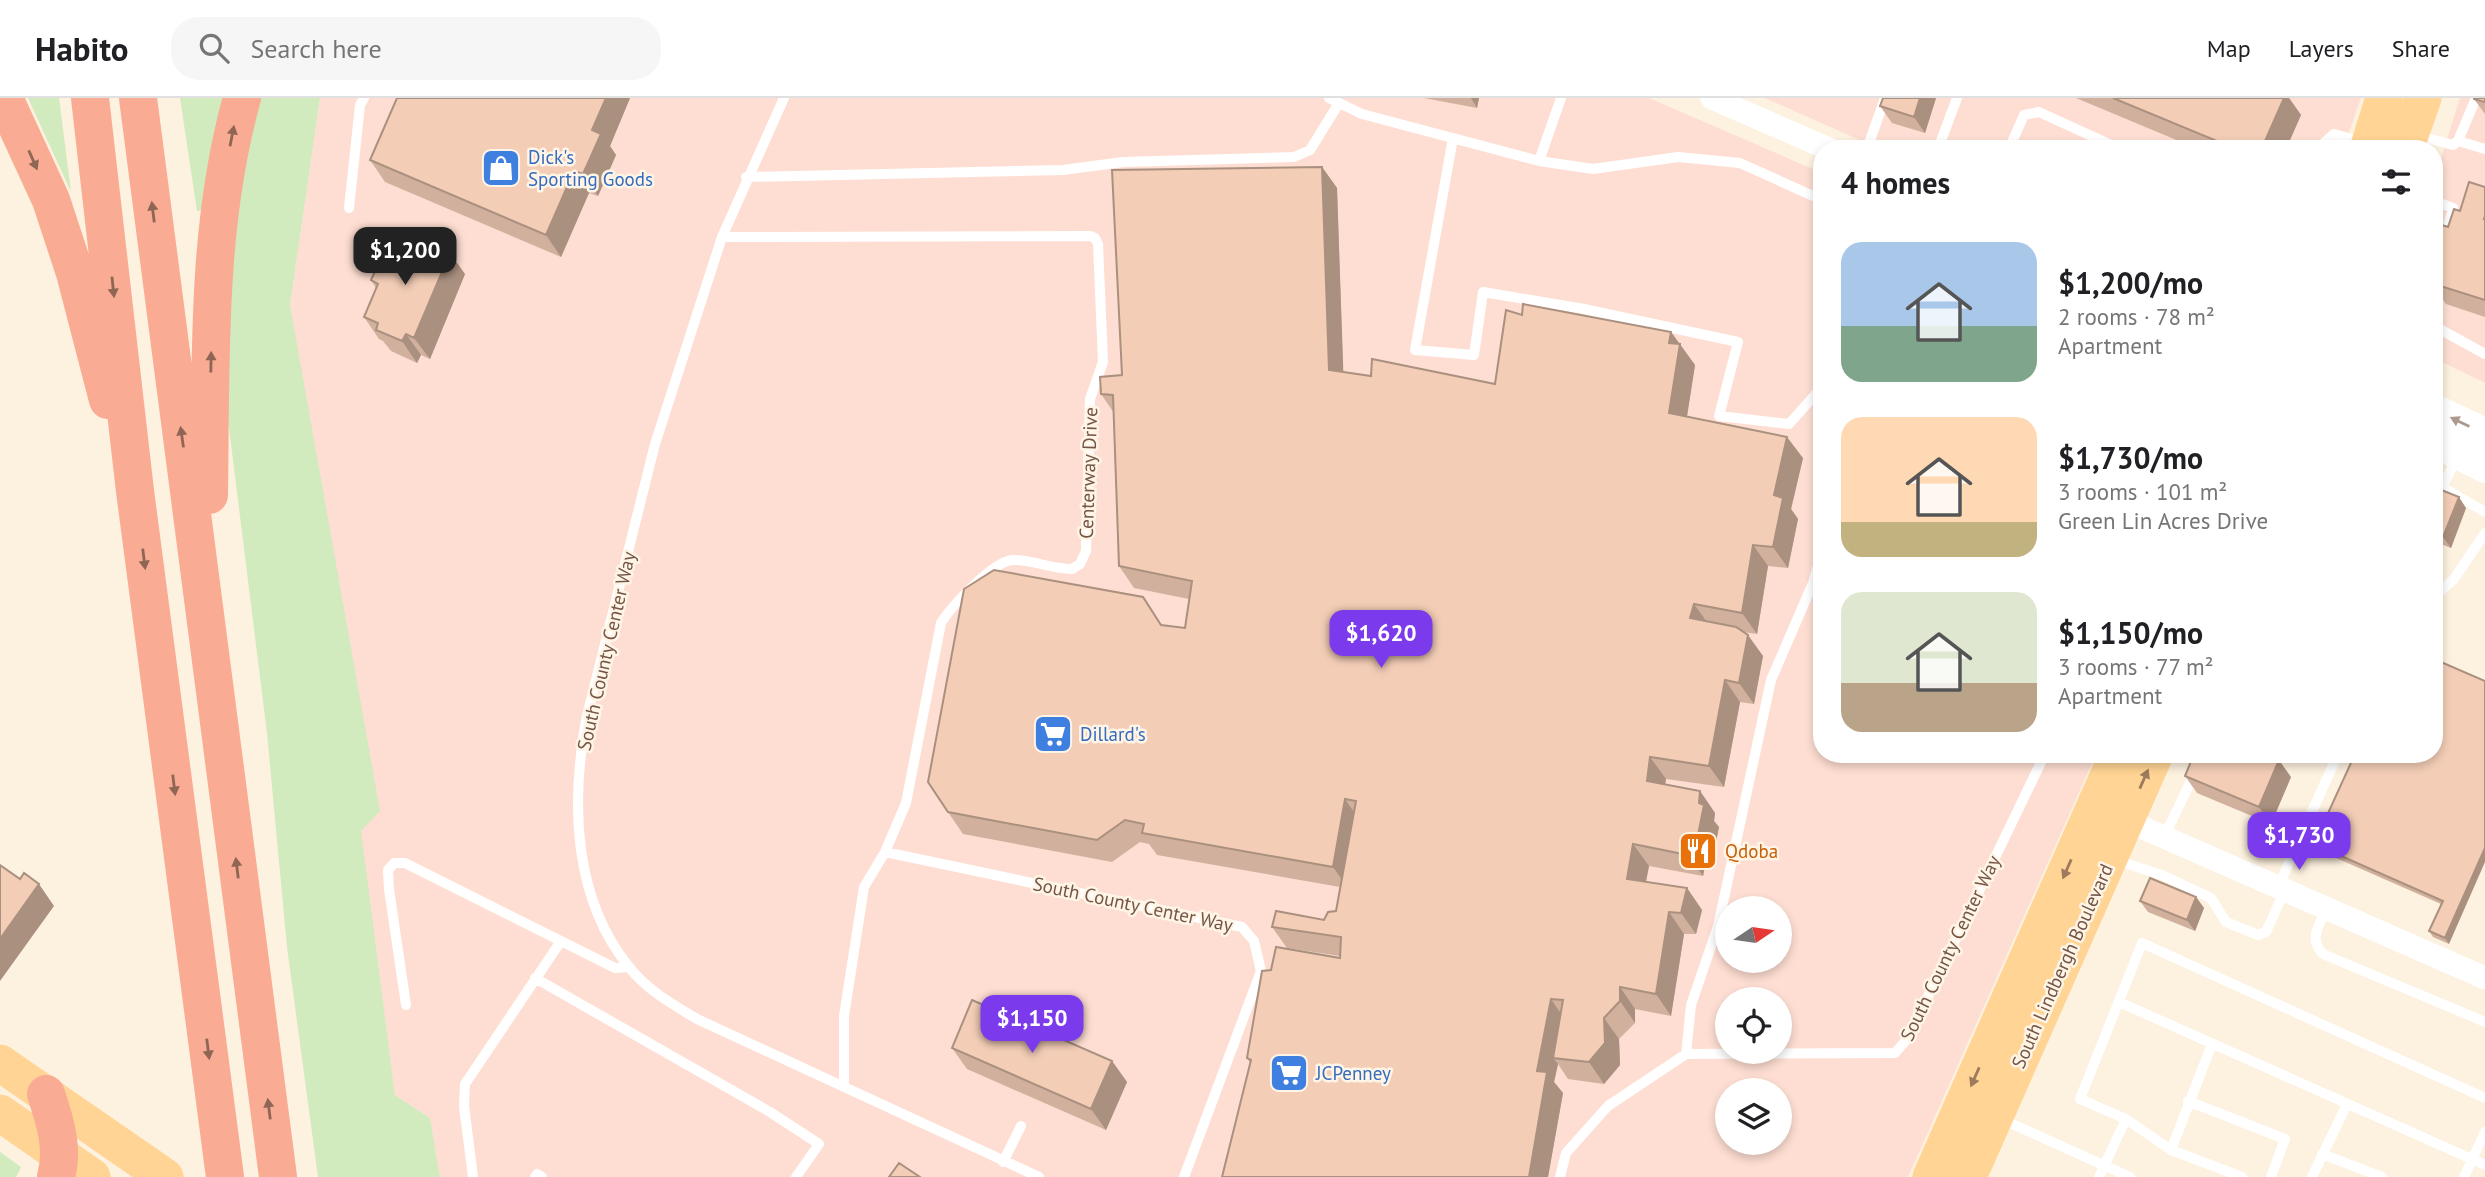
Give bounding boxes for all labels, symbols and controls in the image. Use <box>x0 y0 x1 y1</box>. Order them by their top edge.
search box <box>171 17 661 80</box>
text: Habito <box>35 27 129 70</box>
icon: search <box>195 29 233 67</box>
text: Search here <box>251 32 382 65</box>
text: Map <box>2207 33 2251 64</box>
text: Layers <box>2289 33 2354 64</box>
text: Share <box>2392 33 2450 64</box>
one-way arrow <box>227 125 238 147</box>
place label: Dick's Sporting Goods <box>528 145 653 191</box>
shop icon: Dick's Sporting Goods <box>480 147 522 189</box>
one-way arrow <box>27 150 39 170</box>
text: 4 homes <box>1841 163 1950 202</box>
icon: filters <box>2377 163 2415 201</box>
one-way arrow <box>147 200 158 222</box>
pin: $1,200 <box>348 228 462 287</box>
text: $1,200 <box>369 235 441 264</box>
text: $1,200/mo <box>2058 263 2203 302</box>
icon: home <box>1897 270 1981 354</box>
one-way arrow <box>108 276 119 298</box>
text: 2 rooms · 78 m² <box>2058 302 2215 331</box>
text: Apartment <box>2058 331 2162 360</box>
one-way arrow <box>205 351 217 373</box>
street label: Centerway Drive <box>1074 407 1102 539</box>
one-way arrow <box>2450 416 2470 428</box>
one-way arrow <box>176 426 187 448</box>
text: $1,730/mo <box>2058 438 2203 477</box>
icon: home <box>1897 445 1981 529</box>
text: 3 rooms · 101 m² <box>2058 477 2227 506</box>
text: Green Lin Acres Drive <box>2058 506 2268 535</box>
one-way arrow <box>139 548 150 570</box>
street label: South County Center Way <box>571 549 641 753</box>
pin: $1,620 <box>1324 610 1438 670</box>
text: $1,150/mo <box>2058 613 2203 652</box>
text: $1,620 <box>1345 618 1417 647</box>
icon: home <box>1897 620 1981 704</box>
text: 3 rooms · 77 m² <box>2058 652 2214 681</box>
text: Apartment <box>2058 681 2162 710</box>
supermarket icon: Dillard's <box>1032 713 1074 755</box>
place label: Dillard's <box>1080 722 1146 746</box>
one-way arrow <box>2139 768 2150 789</box>
one-way arrow <box>168 774 179 796</box>
pin: $1,730 <box>2242 812 2356 872</box>
text: $1,730 <box>2263 820 2335 849</box>
restaurant icon: Qdoba <box>1677 830 1719 872</box>
place label: Qdoba <box>1725 839 1778 863</box>
street label: South County Center Way <box>1895 851 2005 1045</box>
one-way arrow <box>232 856 243 878</box>
one-way arrow <box>2061 859 2072 880</box>
street label: South Lindbergh Boulevard <box>2006 860 2118 1072</box>
street label: South County Center Way <box>1031 871 1235 937</box>
north arrow <box>1715 896 1792 973</box>
map controls <box>1715 896 1792 1155</box>
button: locate <box>1715 987 1792 1064</box>
pin: $1,150 <box>975 996 1089 1055</box>
text: $1,150 <box>996 1003 1068 1032</box>
one-way arrow <box>203 1038 214 1060</box>
supermarket icon: JCPenney <box>1268 1052 1310 1094</box>
place label: JCPenney <box>1315 1061 1391 1085</box>
one-way arrow <box>1969 1067 1980 1088</box>
button: layers <box>1715 1078 1792 1155</box>
one-way arrow <box>264 1098 275 1120</box>

